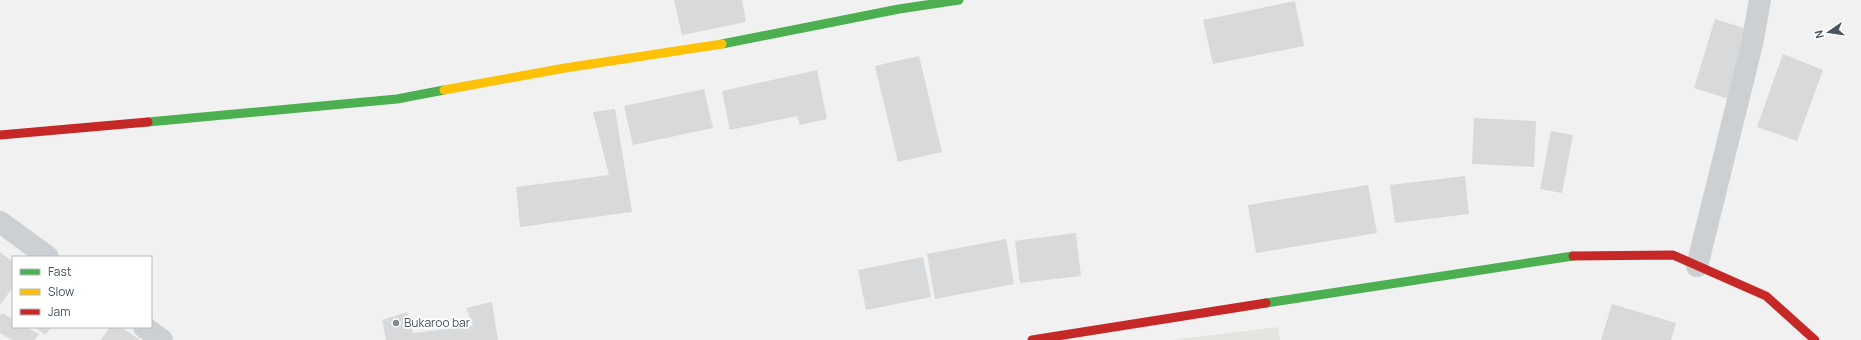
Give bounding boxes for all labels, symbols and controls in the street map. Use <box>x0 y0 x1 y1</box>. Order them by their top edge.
north arrow <box>1809 12 1849 52</box>
text: N <box>1811 29 1827 40</box>
legend <box>12 256 152 328</box>
text: Fast <box>48 263 72 280</box>
text: Slow <box>48 283 74 300</box>
text: Jam <box>48 303 70 320</box>
place label: Bukaroo bar <box>404 314 471 331</box>
marker: Bukaroo bar <box>391 318 401 328</box>

